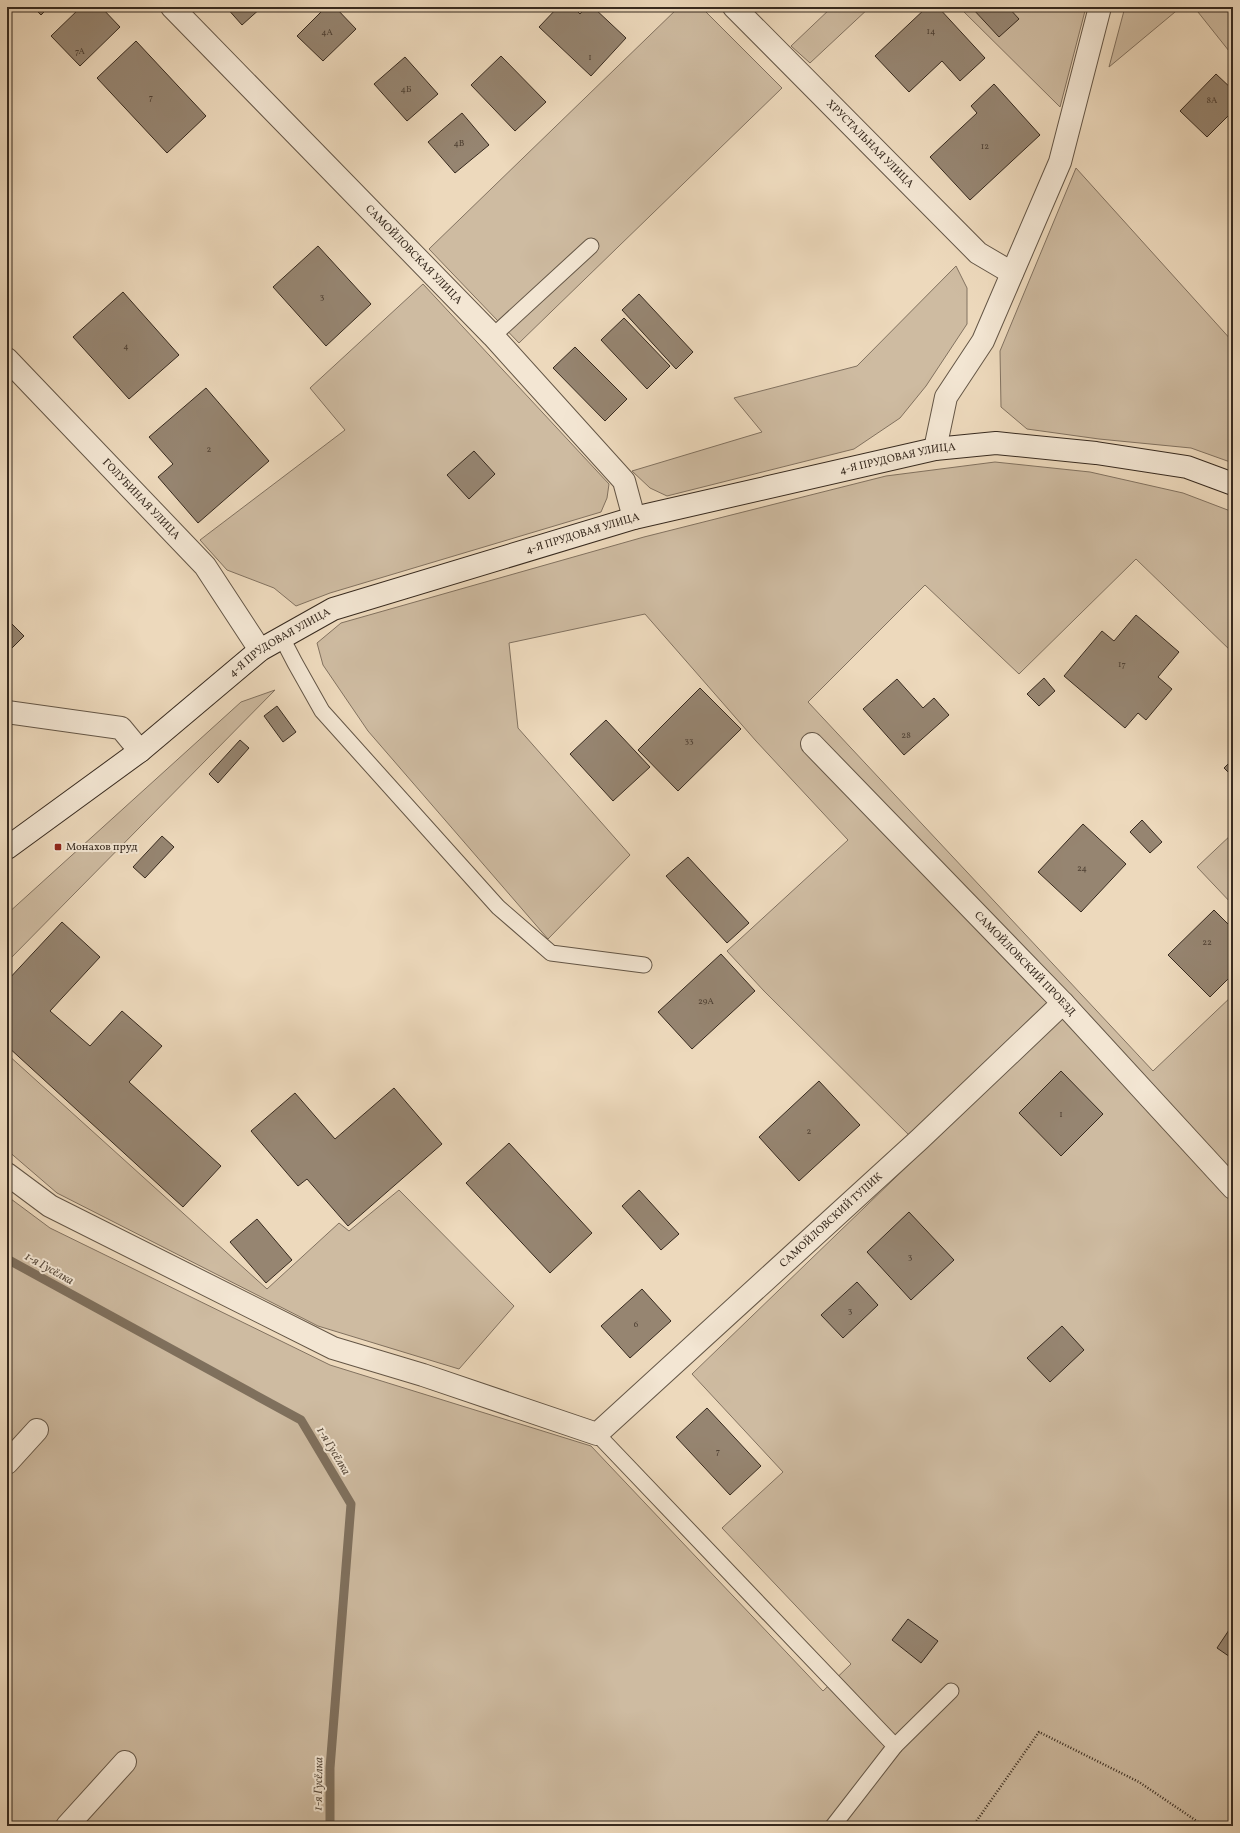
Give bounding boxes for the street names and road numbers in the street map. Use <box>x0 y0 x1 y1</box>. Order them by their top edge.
street label: ХРУСТАЛЬНАЯ УЛИЦА <box>823 97 917 192</box>
street label: САМОЙЛОВСКАЯ УЛИЦА <box>362 202 466 308</box>
street label: 4-Я ПРУДОВАЯ УЛИЦА <box>838 439 957 478</box>
street label: ГОЛУБИНАЯ УЛИЦА <box>99 455 184 543</box>
street label: 4-Я ПРУДОВАЯ УЛИЦА <box>524 509 641 558</box>
street label: 4-Я ПРУДОВАЯ УЛИЦА <box>226 604 333 681</box>
street label: САМОЙЛОВСКИЙ ПРОЕЗД <box>971 908 1079 1019</box>
street label: САМОЙЛОВСКИЙ ТУПИК <box>776 1169 886 1271</box>

